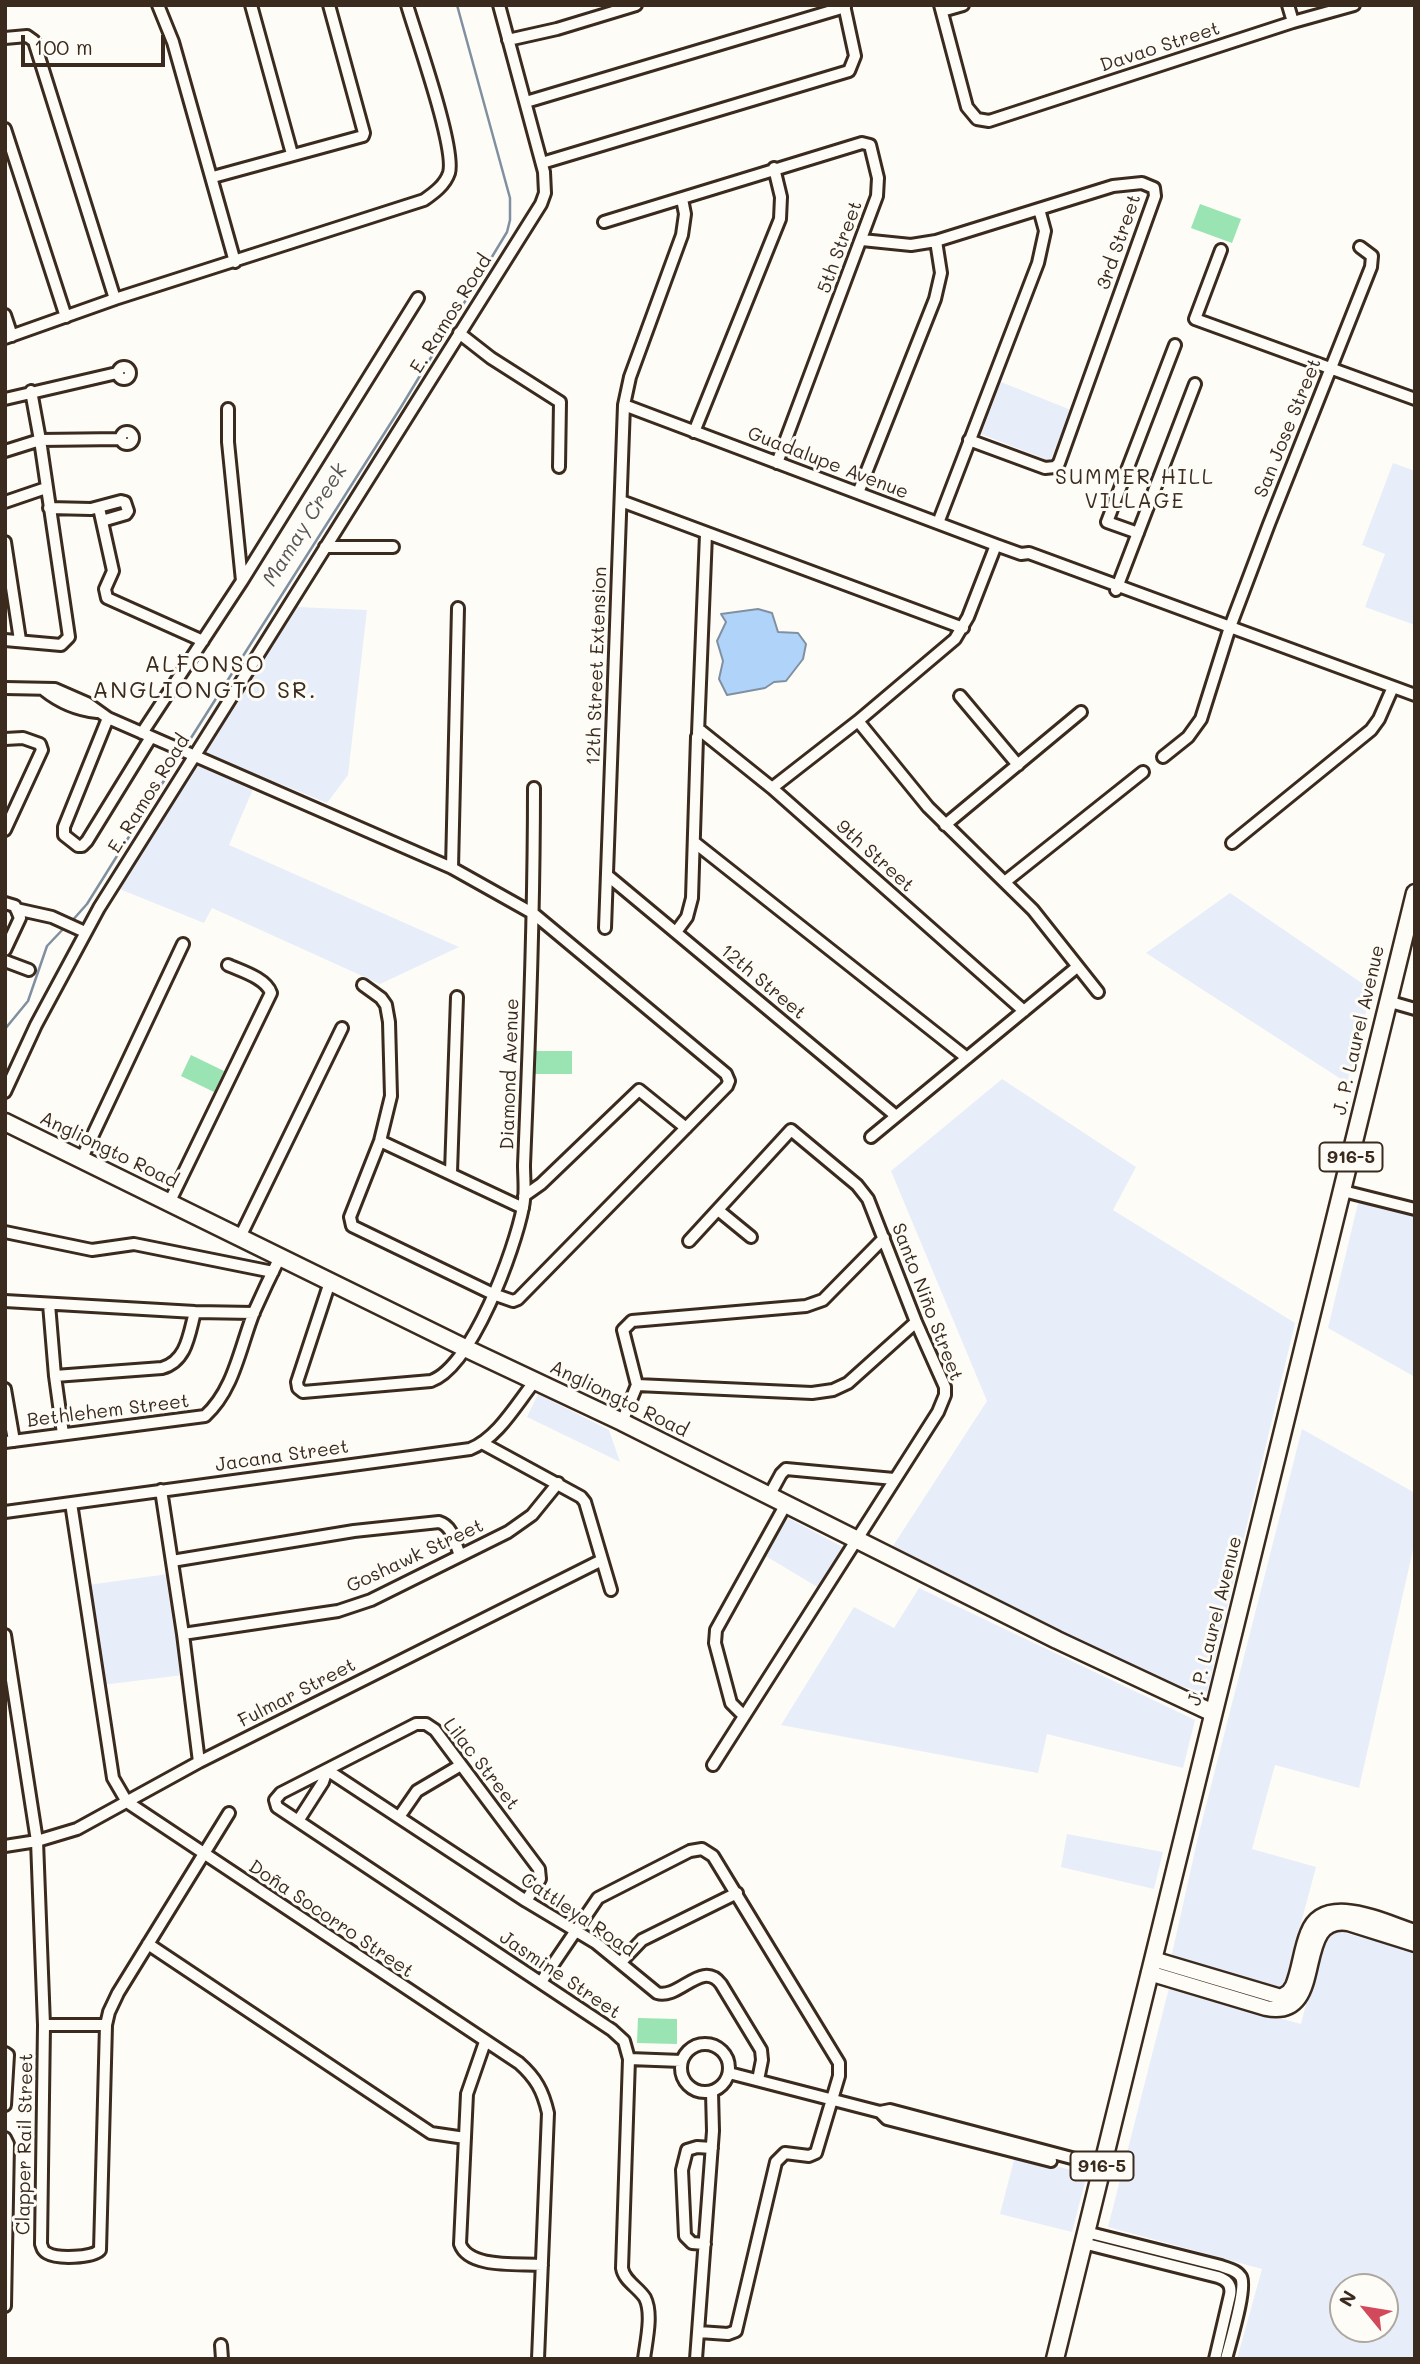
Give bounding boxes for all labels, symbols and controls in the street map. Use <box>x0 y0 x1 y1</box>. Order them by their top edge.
street label: Davao Street <box>1097 17 1223 77</box>
scale bar <box>24 21 168 65</box>
text: 100 m <box>34 33 93 60</box>
street label: 3rd Street <box>1092 191 1146 293</box>
street label: 5th Street <box>813 198 867 296</box>
street label: E. Ramos Road <box>405 250 497 378</box>
street label: San Jose Street <box>1250 355 1326 501</box>
street label: Guadalupe Avenue <box>744 422 912 504</box>
water label: Mamay Creek <box>257 459 353 591</box>
district label: SUMMER HILL VILLAGE <box>1056 465 1214 515</box>
street label: 12th Street Extension <box>582 566 612 766</box>
district label: ALFONSO ANGLIONGTO SR. <box>94 651 316 705</box>
street label: E. Ramos Road <box>103 730 195 858</box>
street label: 9th Street <box>831 815 919 897</box>
street label: 12th Street <box>716 940 810 1024</box>
street label: J. P. Laurel Avenue <box>1328 943 1390 1117</box>
street label: Diamond Avenue <box>496 998 524 1150</box>
street label: Angliongto Road <box>36 1107 182 1193</box>
road number: 916-5 <box>1320 1142 1382 1172</box>
street label: Santo Niño Street <box>886 1220 968 1384</box>
street label: Angliongto Road <box>546 1356 692 1442</box>
street label: Bethlehem Street <box>26 1390 190 1432</box>
street label: Jacana Street <box>214 1435 350 1477</box>
street label: Goshawk Street <box>343 1514 487 1598</box>
street label: J. P. Laurel Avenue <box>1183 1534 1247 1708</box>
street label: Fulmar Street <box>234 1654 360 1732</box>
street label: Lilac Street <box>438 1714 524 1814</box>
street label: Doña Socorro Street <box>244 1855 418 1983</box>
street label: Cattleya Road <box>516 1868 640 1962</box>
street label: Jasmine Street <box>495 1926 625 2024</box>
street label: Clapper Rail Street <box>12 2053 38 2235</box>
road number: 916-5 <box>1070 2152 1134 2180</box>
north arrow <box>1329 2273 1399 2343</box>
text: N <box>1333 2286 1362 2311</box>

